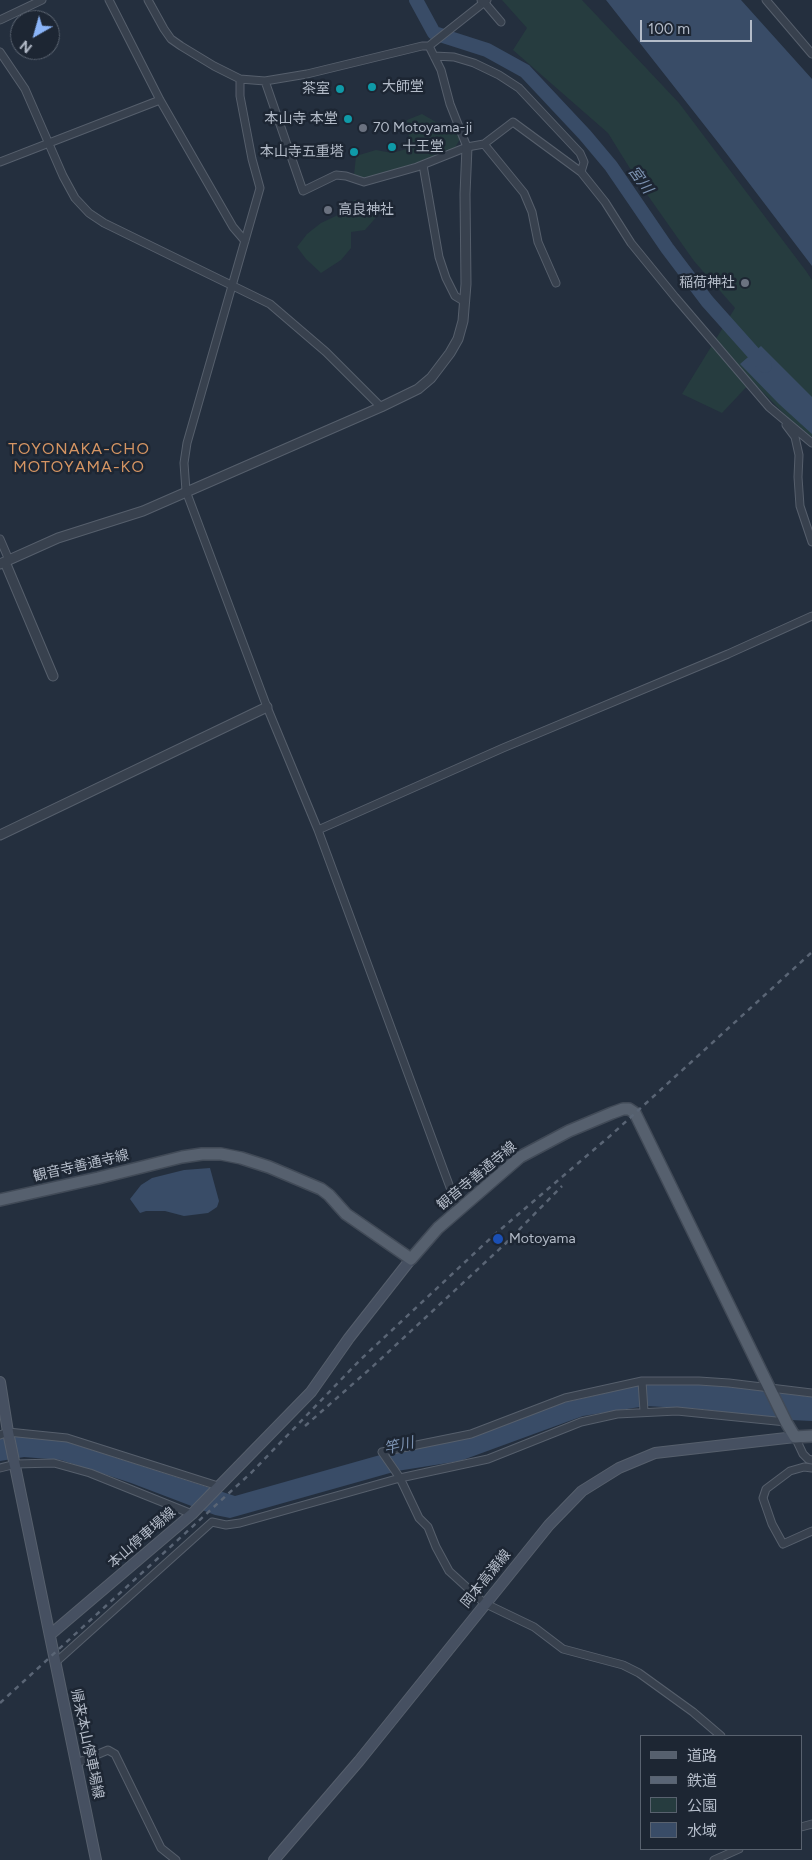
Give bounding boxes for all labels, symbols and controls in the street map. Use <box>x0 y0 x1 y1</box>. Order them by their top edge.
north arrow <box>10 10 60 60</box>
scale bar <box>642 10 754 42</box>
text: 100 m <box>648 20 690 38</box>
text: N <box>17 36 36 56</box>
place label: 大師堂 <box>382 79 424 95</box>
place label: 茶室 <box>302 81 330 97</box>
marker: 大師堂 <box>366 81 378 93</box>
marker: 茶室 <box>334 83 346 95</box>
place label: 本山寺 本堂 <box>265 111 338 127</box>
marker: 本山寺 本堂 <box>342 113 354 125</box>
place label: 70 Motoyama-ji <box>373 120 472 136</box>
marker: 70 Motoyama-ji <box>357 122 369 134</box>
place label: 十王堂 <box>402 139 444 155</box>
marker: 十王堂 <box>386 141 398 153</box>
place label: 本山寺五重塔 <box>260 144 344 160</box>
marker: 本山寺五重塔 <box>348 146 360 158</box>
water label: 宮川 <box>624 163 656 197</box>
place label: 高良神社 <box>338 202 394 218</box>
marker: 高良神社 <box>322 204 334 216</box>
place label: 稲荷神社 <box>679 275 735 291</box>
marker: 稲荷神社 <box>739 277 751 289</box>
district label: TOYONAKA-CHO MOTOYAMA-KO <box>7 439 151 477</box>
street label: 観音寺善通寺線 <box>434 1138 520 1214</box>
street label: 観音寺善通寺線 <box>31 1147 131 1185</box>
place label: Motoyama <box>509 1231 576 1247</box>
marker: Motoyama <box>491 1232 505 1246</box>
water label: 竿川 <box>382 1434 416 1458</box>
street label: 本山停車場線 <box>105 1504 179 1572</box>
street label: 岡本高瀬線 <box>457 1547 515 1611</box>
street label: 帰来本山停車場線 <box>67 1687 107 1801</box>
legend <box>640 1735 802 1850</box>
text: 道路 <box>687 1747 717 1765</box>
text: 鉄道 <box>687 1772 717 1790</box>
text: 公園 <box>687 1797 717 1815</box>
text: 水域 <box>687 1822 717 1840</box>

